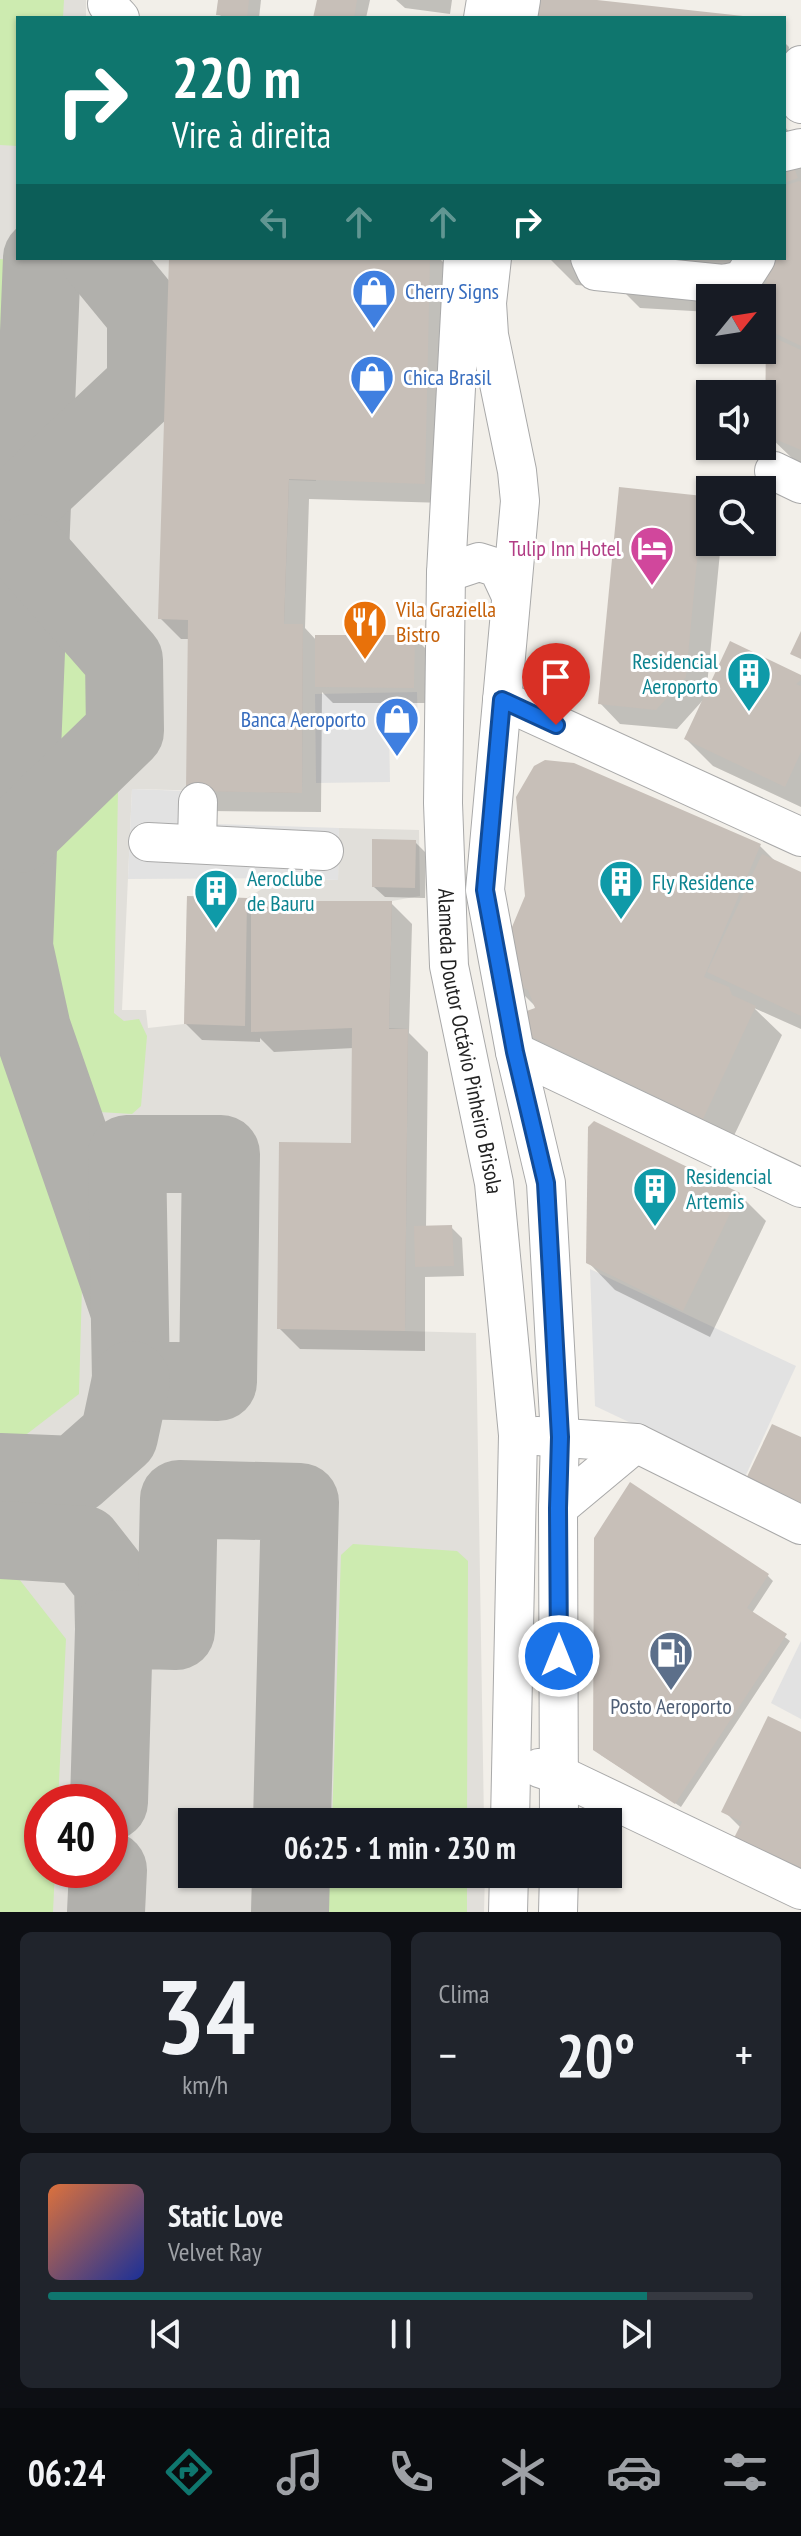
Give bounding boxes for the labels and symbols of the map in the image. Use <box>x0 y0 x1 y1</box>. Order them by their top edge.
shop icon: Cherry Signs <box>350 267 398 330</box>
place label: Cherry Signs <box>405 277 499 305</box>
north arrow <box>696 284 776 364</box>
shop icon: Chica Brasil <box>348 353 396 416</box>
place label: Chica Brasil <box>403 363 492 391</box>
hotel icon: Tulip Inn Hotel <box>628 524 676 587</box>
place label: Tulip Inn Hotel <box>509 534 622 562</box>
place label: Vila Graziella Bistro <box>395 595 496 648</box>
restaurant icon: Vila Graziella Bistro <box>341 598 389 661</box>
pin <box>522 643 590 725</box>
place label: Residencial Aeroporto <box>632 647 719 700</box>
building icon: Residencial Aeroporto <box>725 650 773 713</box>
shop icon: Banca Aeroporto <box>373 695 421 758</box>
place label: Banca Aeroporto <box>241 705 366 733</box>
building icon: Fly Residence <box>597 858 645 921</box>
place label: Aeroclube de Bauru <box>247 864 323 917</box>
building icon: Aeroclube de Bauru <box>192 867 240 930</box>
place label: Fly Residence <box>652 868 754 896</box>
street label: Alameda Doutor Octávio Pinheiro Brisola <box>432 888 509 1195</box>
place label: Residencial Artemis <box>686 1162 773 1215</box>
building icon: Residencial Artemis <box>631 1165 679 1228</box>
position arrow <box>517 1614 601 1698</box>
fuel station icon: Posto Aeroporto <box>647 1629 695 1692</box>
place label: Posto Aeroporto <box>610 1692 732 1720</box>
speed limit sign: 40 <box>24 1784 128 1888</box>

